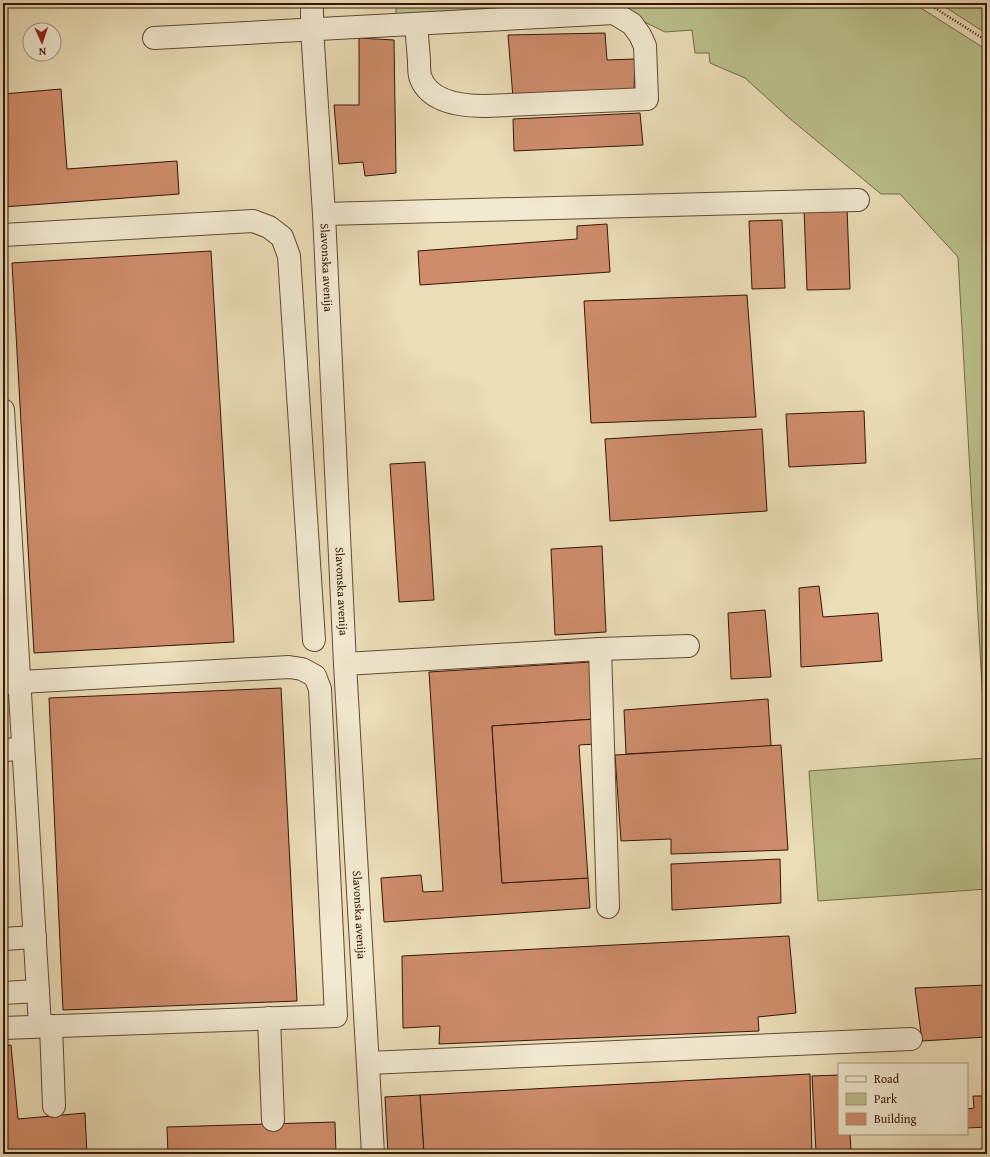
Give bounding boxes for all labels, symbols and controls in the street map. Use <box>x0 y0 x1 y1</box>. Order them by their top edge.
north arrow <box>22 22 62 62</box>
text: N <box>38 44 47 60</box>
street label: Slavonska avenija <box>316 223 338 312</box>
street label: Slavonska avenija <box>332 547 353 636</box>
street label: Slavonska avenija <box>349 870 371 960</box>
legend <box>838 1063 968 1135</box>
text: Road <box>874 1070 900 1087</box>
text: Park <box>874 1090 898 1107</box>
text: Building <box>874 1110 917 1127</box>

